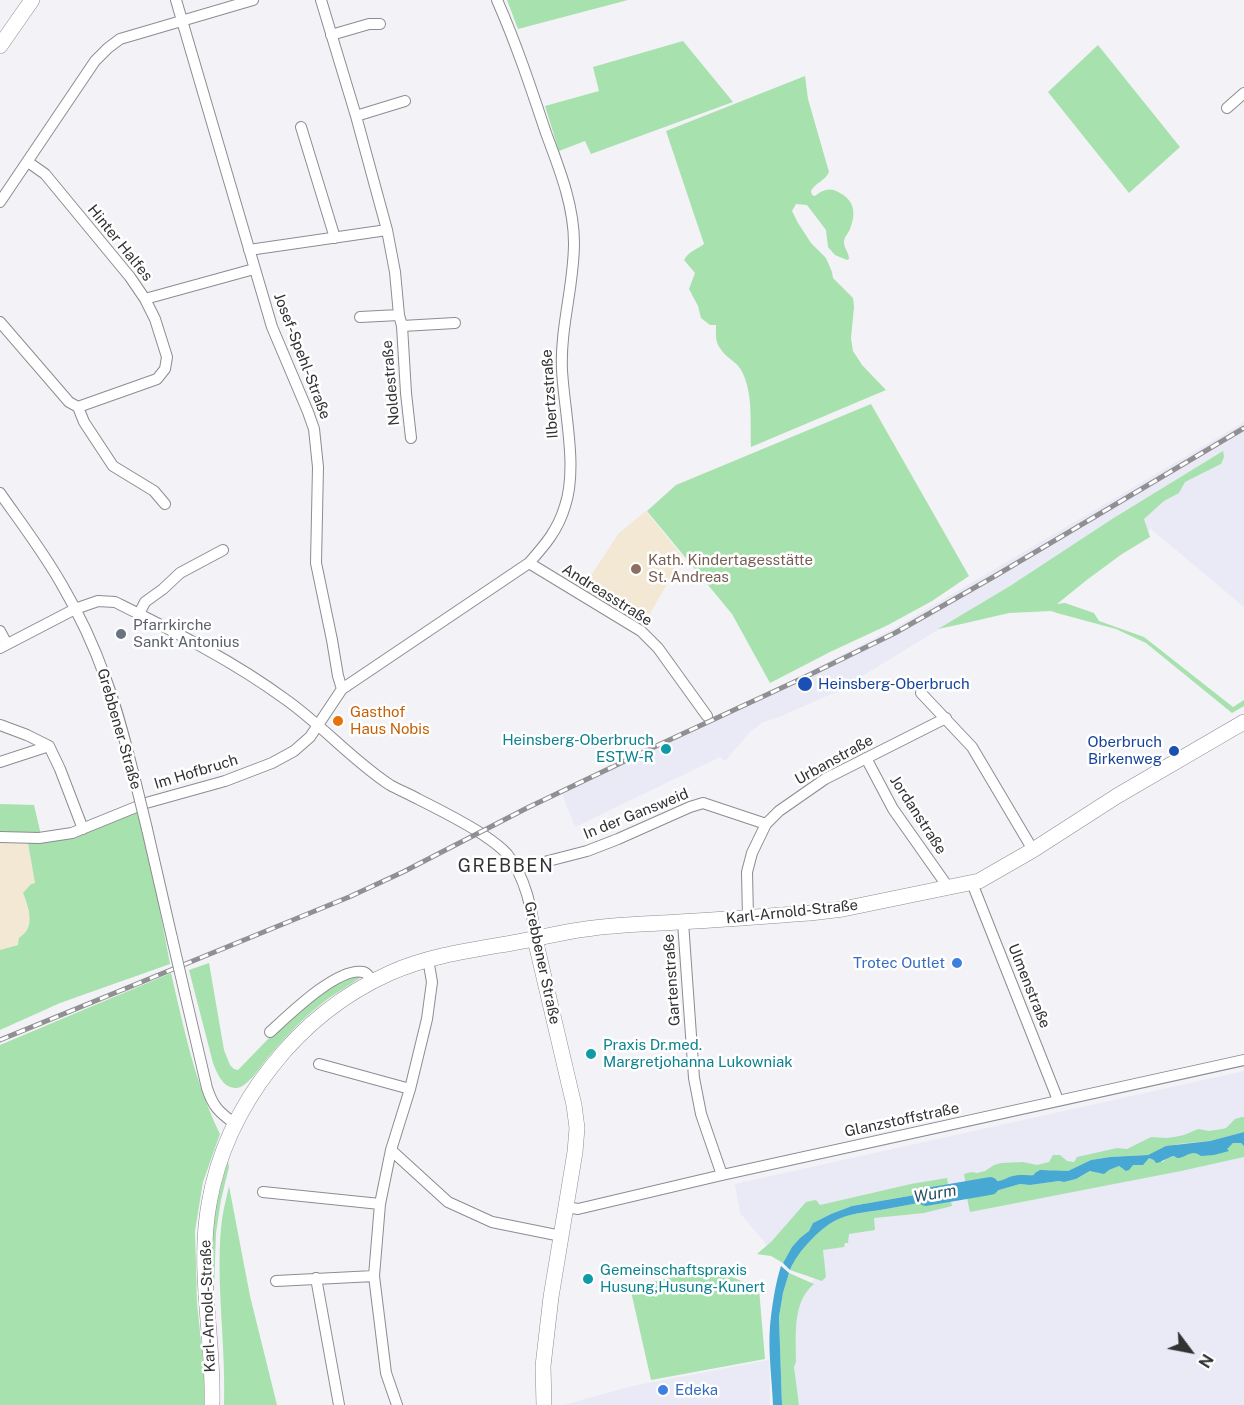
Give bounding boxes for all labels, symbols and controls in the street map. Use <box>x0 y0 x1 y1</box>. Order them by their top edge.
street label: Hinter Halfes <box>84 201 156 285</box>
street label: Josef-Spehl-Straße <box>270 290 334 422</box>
street label: Noldestraße <box>378 340 404 426</box>
street label: Ilbertzstraße <box>538 349 562 439</box>
place label: Kath. Kindertagesstätte St. Andreas <box>648 551 813 586</box>
street label: Andreasstraße <box>559 560 655 630</box>
marker: Kath. Kindertagesstätte St. Andreas <box>629 562 643 576</box>
place label: Pfarrkirche Sankt Antonius <box>133 616 239 651</box>
marker: Pfarrkirche Sankt Antonius <box>114 627 128 641</box>
street label: Grebbener Straße <box>93 666 145 792</box>
marker: Heinsberg-Oberbruch <box>796 675 814 693</box>
place label: Heinsberg-Oberbruch <box>818 675 970 693</box>
place label: Gasthof Haus Nobis <box>350 703 430 738</box>
marker: Gasthof Haus Nobis <box>331 714 345 728</box>
place label: Heinsberg-Oberbruch ESTW-R <box>502 731 654 766</box>
street label: Urbanstraße <box>792 731 876 789</box>
place label: Oberbruch Birkenweg <box>1088 733 1162 768</box>
marker: Heinsberg-Oberbruch ESTW-R <box>659 742 673 756</box>
marker: Oberbruch Birkenweg <box>1167 744 1181 758</box>
street label: Im Hofbruch <box>152 751 240 793</box>
street label: Jordanstraße <box>886 772 950 858</box>
street label: In der Gansweid <box>581 785 691 843</box>
district label: GREBBEN <box>458 855 554 877</box>
street label: Karl-Arnold-Straße <box>725 896 859 928</box>
street label: Grebbener Straße <box>520 900 564 1026</box>
street label: Gartenstraße <box>660 933 684 1027</box>
street label: Ulmenstraße <box>1004 941 1054 1031</box>
place label: Trotec Outlet <box>853 954 945 972</box>
marker: Trotec Outlet <box>950 956 964 970</box>
place label: Praxis Dr.med. Margretjohanna Lukowniak <box>603 1036 793 1071</box>
marker: Praxis Dr.med. Margretjohanna Lukowniak <box>584 1047 598 1061</box>
street label: Glanzstoffstraße <box>843 1099 961 1141</box>
water label: Wurm <box>912 1181 958 1207</box>
street label: Karl-Arnold-Straße <box>197 1239 219 1373</box>
place label: Gemeinschaftspraxis Husung,Husung-Kunert <box>600 1261 765 1296</box>
marker: Gemeinschaftspraxis Husung,Husung-Kunert <box>581 1272 595 1286</box>
north arrow <box>1160 1321 1220 1381</box>
text: N <box>1194 1350 1217 1371</box>
place label: Edeka <box>675 1381 718 1399</box>
marker: Edeka <box>656 1383 670 1397</box>

